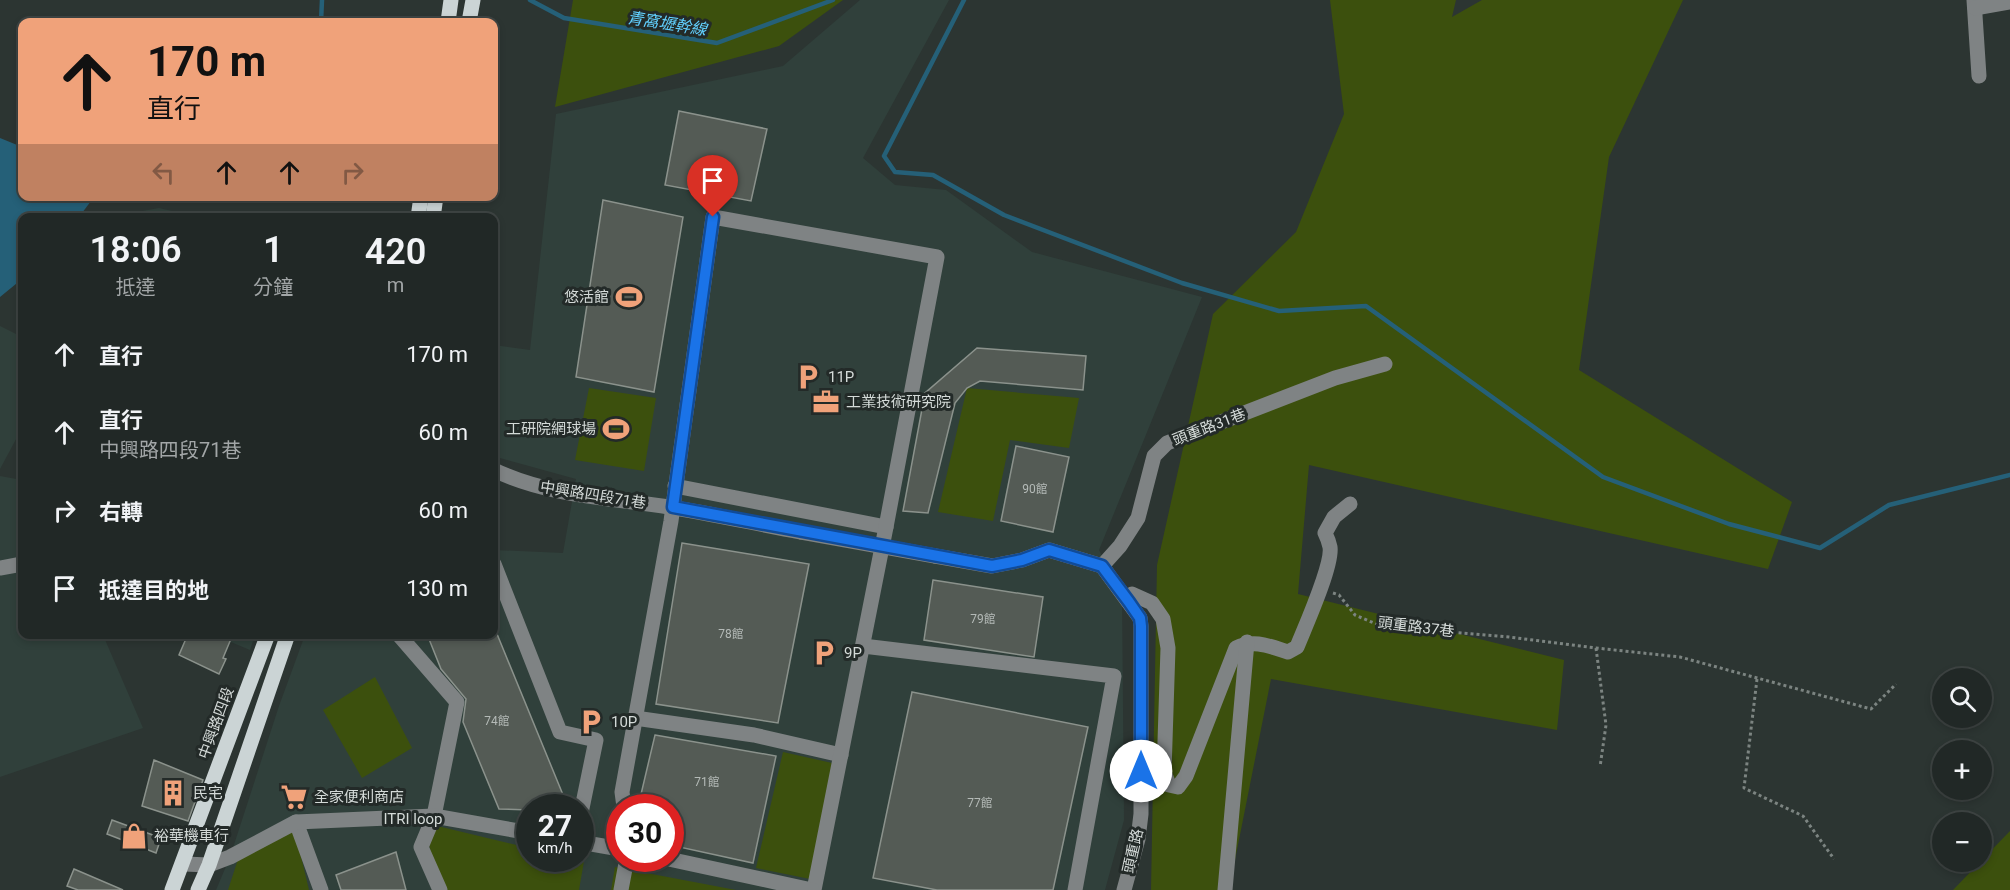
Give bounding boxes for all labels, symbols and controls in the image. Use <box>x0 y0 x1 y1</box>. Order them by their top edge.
water label: 青窩壢幹線 <box>626 8 710 39</box>
text: 170 m <box>147 37 266 86</box>
icon: ahead <box>48 42 126 120</box>
text: 直行 <box>147 93 201 125</box>
pin <box>687 155 738 217</box>
icon: left <box>147 156 180 189</box>
icon: ahead <box>210 156 243 189</box>
icon: ahead <box>273 156 306 189</box>
icon: right <box>336 156 369 189</box>
icon: arrive <box>696 164 729 197</box>
text: 18:06 <box>90 229 182 271</box>
text: 1 <box>263 229 283 271</box>
text: 420 <box>365 231 426 273</box>
text: m <box>387 273 404 297</box>
text: 抵達 <box>116 275 156 299</box>
text: 分鐘 <box>253 275 293 299</box>
sports icon: 悠活館 <box>614 282 644 312</box>
place label: 悠活館 <box>564 288 609 306</box>
icon: ahead <box>48 338 81 371</box>
text: 170 m <box>406 342 468 367</box>
text: 直行 <box>99 344 143 369</box>
parking icon: 11P <box>793 362 823 392</box>
place label: 11P <box>828 368 854 386</box>
office icon: 工業技術研究院 <box>811 387 841 417</box>
place label: 工業技術研究院 <box>846 393 951 411</box>
street label: 頭重路31巷 <box>1170 405 1248 449</box>
text: 直行 <box>99 408 143 433</box>
sports icon: 工研院網球場 <box>601 414 631 444</box>
icon: ahead <box>48 416 81 449</box>
text: 60 m <box>419 420 468 445</box>
place label: 工研院網球場 <box>506 420 596 438</box>
text: 中興路四段71巷 <box>99 438 241 462</box>
street label: 中興路四段71巷 <box>539 478 647 512</box>
house number: 90館 <box>1022 482 1048 496</box>
icon: right <box>48 494 81 527</box>
text: 60 m <box>419 498 468 523</box>
text: 右轉 <box>99 500 143 525</box>
icon: arrive <box>48 572 81 605</box>
text: 130 m <box>406 576 468 601</box>
text: 抵達目的地 <box>99 578 209 603</box>
house number: 79館 <box>970 612 996 626</box>
street label: 頭重路37巷 <box>1377 613 1455 641</box>
house number: 78館 <box>718 627 744 641</box>
parking icon: 9P <box>809 638 839 668</box>
place label: 9P <box>844 644 862 662</box>
map controls <box>1932 668 1992 872</box>
button: search <box>1932 668 1992 728</box>
street label: 中興路四段 <box>195 685 237 761</box>
parking icon: 10P <box>576 707 606 737</box>
place label: 10P <box>611 713 637 731</box>
house number: 74館 <box>484 714 510 728</box>
position arrow <box>1109 739 1173 803</box>
button: + <box>1932 740 1992 800</box>
house number: 71館 <box>694 775 720 789</box>
building icon: 民宅 <box>158 778 188 808</box>
supermarket icon: 全家便利商店 <box>279 782 309 812</box>
place label: 民宅 <box>193 784 223 802</box>
place label: 全家便利商店 <box>314 788 404 806</box>
speed limit sign: 30 <box>606 794 684 872</box>
house number: 77館 <box>967 796 993 810</box>
text: 27 <box>538 808 572 843</box>
street label: ITRI loop <box>383 810 443 828</box>
button: − <box>1932 812 1992 872</box>
shop icon: 裕華機車行 <box>119 821 149 851</box>
place label: 裕華機車行 <box>154 827 229 845</box>
street label: 頭重路 <box>1119 827 1147 875</box>
text: km/h <box>537 839 573 857</box>

